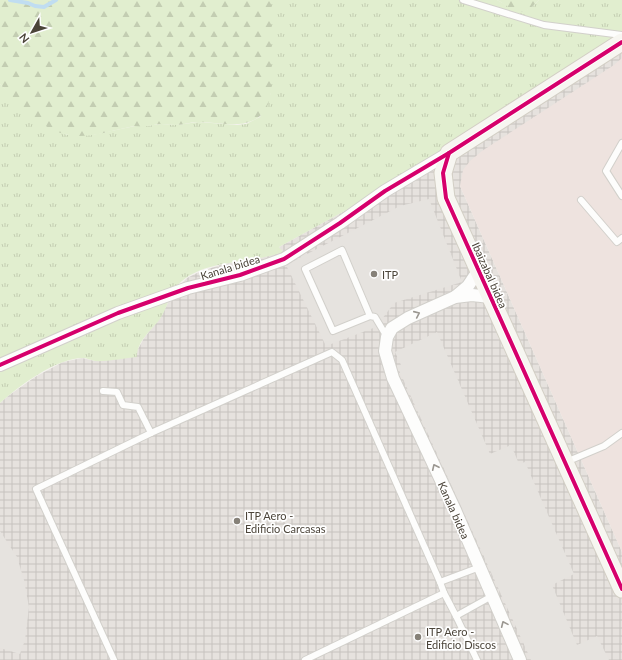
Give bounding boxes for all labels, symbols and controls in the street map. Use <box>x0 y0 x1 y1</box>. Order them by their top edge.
north arrow <box>12 12 52 52</box>
text: N <box>16 31 32 46</box>
street label: Ibaizabal bidea <box>470 240 510 310</box>
street label: Kanala bidea <box>199 252 261 282</box>
place label: ITP <box>382 268 399 281</box>
marker: ITP <box>369 269 379 279</box>
one-way arrow <box>413 311 421 319</box>
one-way arrow <box>432 464 440 471</box>
street label: Kanala bidea <box>436 479 472 541</box>
place label: ITP Aero - Edificio Carcasas <box>245 509 326 535</box>
marker: ITP Aero - Edificio Carcasas <box>232 516 242 526</box>
one-way arrow <box>501 621 509 629</box>
place label: ITP Aero - Edificio Discos <box>426 625 496 651</box>
marker: ITP Aero - Edificio Discos <box>413 632 423 642</box>

